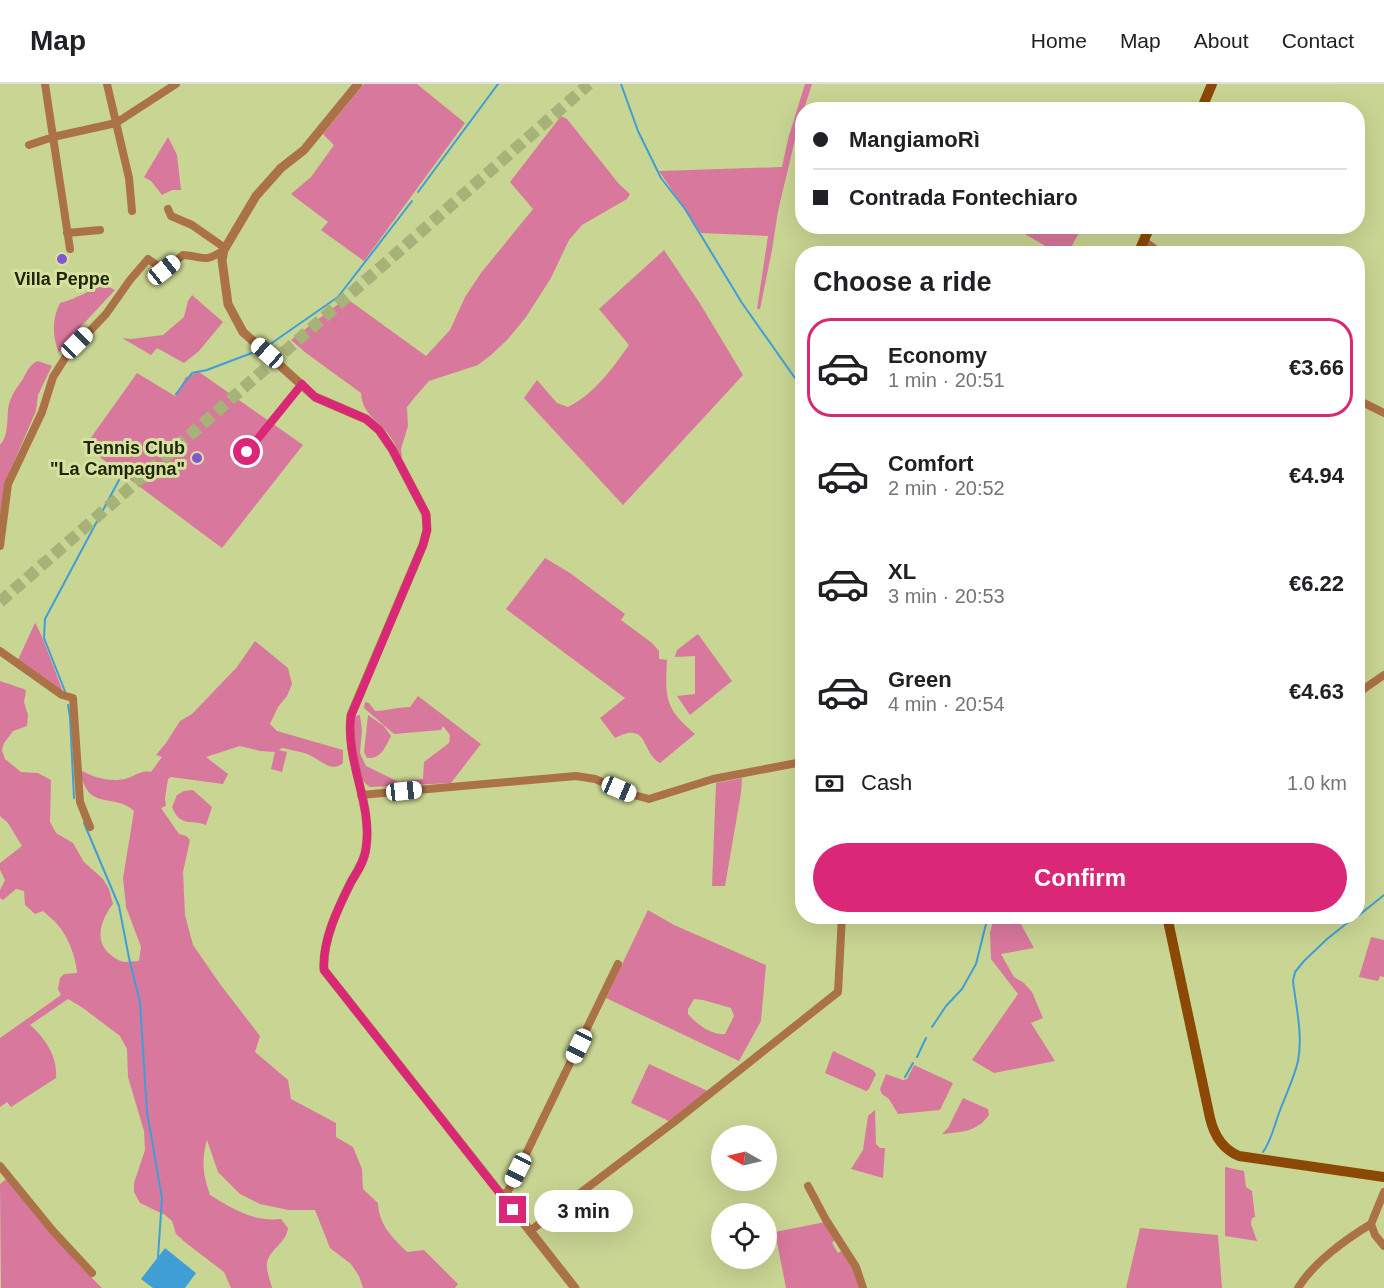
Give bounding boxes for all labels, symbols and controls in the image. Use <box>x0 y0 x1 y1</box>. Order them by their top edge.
text: Map <box>30 25 86 56</box>
text: Home <box>1031 29 1087 52</box>
text: Map <box>1120 29 1161 52</box>
text: About <box>1194 29 1249 52</box>
text: Contact <box>1282 29 1354 52</box>
text: MangiamoRì <box>849 127 980 152</box>
text: Contrada Fontechiaro <box>849 185 1078 210</box>
marker: Villa Peppe <box>55 252 69 266</box>
car <box>144 252 184 288</box>
text: Choose a ride <box>813 267 992 297</box>
place label: Villa Peppe <box>14 269 110 289</box>
car <box>58 324 96 362</box>
car <box>248 334 286 372</box>
icon: car <box>816 341 870 395</box>
text: Economy <box>888 343 987 368</box>
text: €3.66 <box>1289 355 1344 380</box>
text: 1 min · 20:51 <box>888 369 1005 391</box>
place label: Tennis Club "La Campagna" <box>50 438 185 479</box>
route start <box>233 438 260 465</box>
icon: car <box>816 449 870 503</box>
marker: Tennis Club "La Campagna" <box>190 451 204 465</box>
text: Comfort <box>888 451 974 476</box>
text: €4.94 <box>1289 463 1344 488</box>
text: 2 min · 20:52 <box>888 477 1005 499</box>
icon: car <box>816 557 870 611</box>
text: XL <box>888 559 916 584</box>
text: €6.22 <box>1289 571 1344 596</box>
text: 3 min · 20:53 <box>888 585 1005 607</box>
icon: car <box>816 665 870 719</box>
text: Green <box>888 667 952 692</box>
text: €4.63 <box>1289 679 1344 704</box>
text: 4 min · 20:54 <box>888 693 1005 715</box>
icon: cash <box>813 767 846 800</box>
text: Cash <box>861 770 912 795</box>
text: 1.0 km <box>1287 772 1347 794</box>
car <box>599 774 639 804</box>
car <box>385 780 423 802</box>
button: Confirm <box>813 843 1347 912</box>
car <box>563 1026 595 1066</box>
north arrow <box>711 1125 777 1191</box>
map controls <box>711 1125 777 1269</box>
car <box>502 1150 534 1190</box>
callout: 3 min <box>534 1189 633 1231</box>
route end <box>499 1196 526 1223</box>
text: 3 min <box>557 1200 610 1222</box>
button: locate <box>711 1203 777 1269</box>

